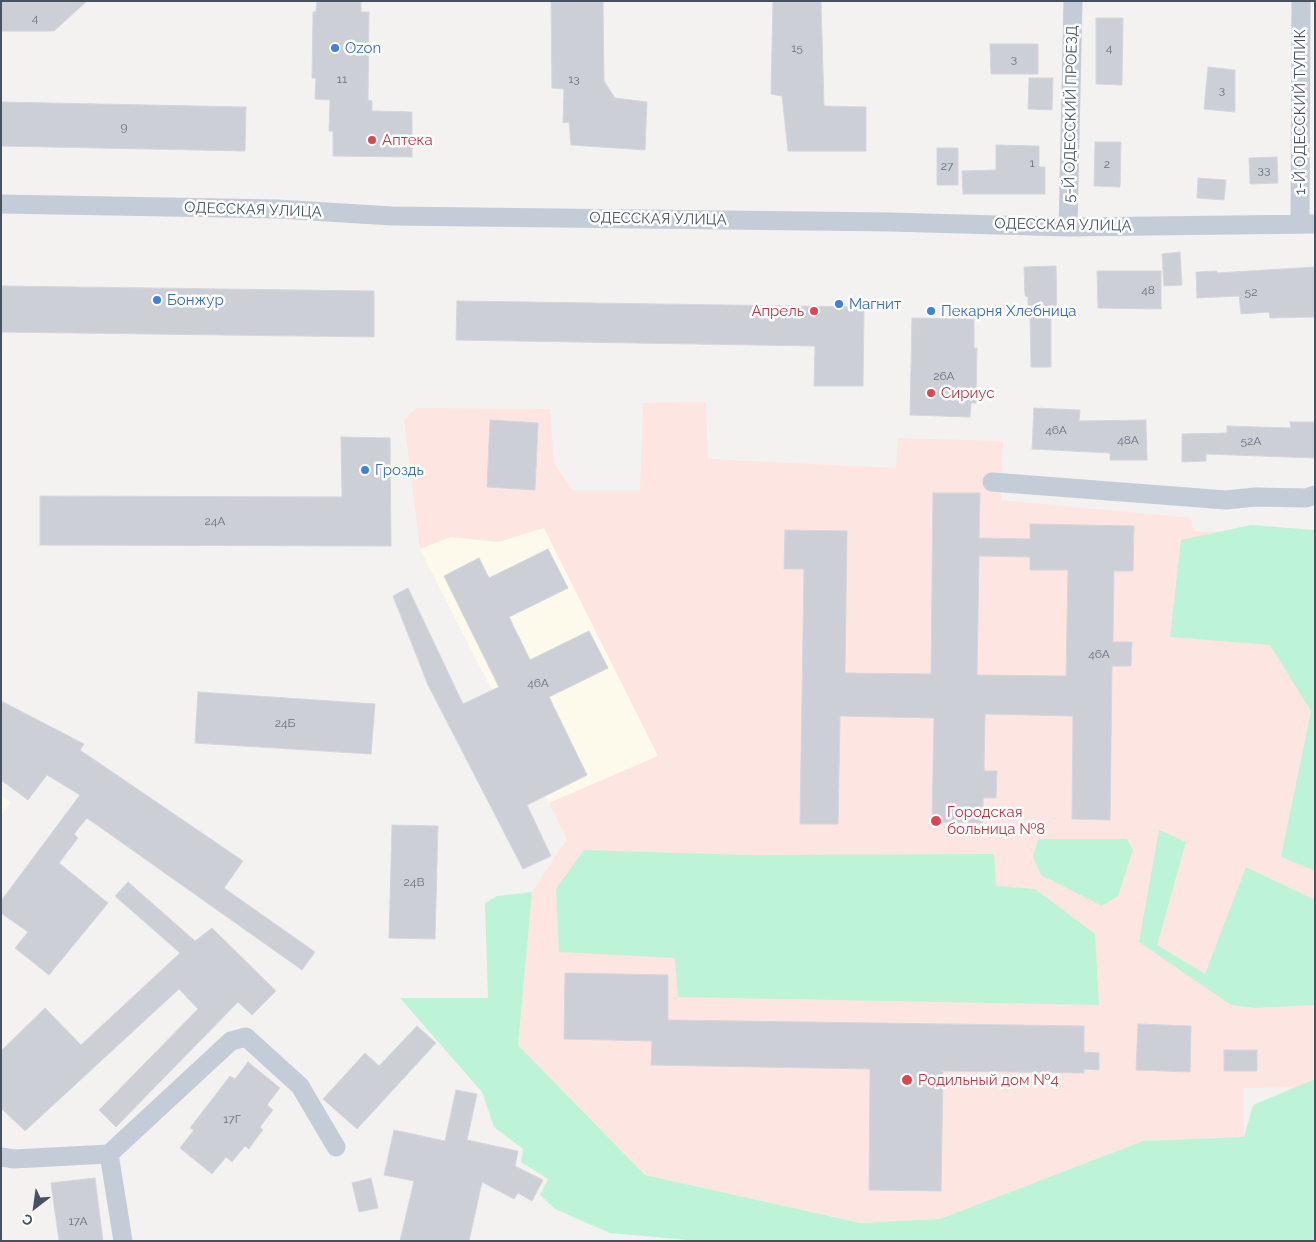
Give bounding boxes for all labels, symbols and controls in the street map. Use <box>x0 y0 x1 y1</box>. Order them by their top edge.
house number: 4 <box>32 11 38 25</box>
street label: 5-Й ОДЕССКИЙ ПРОЕЗД <box>1060 25 1082 203</box>
street label: 1-Й ОДЕССКИЙ ТУПИК <box>1291 29 1309 195</box>
place label: Ozon <box>345 39 381 57</box>
house number: 15 <box>791 41 803 55</box>
house number: 4 <box>1106 41 1112 55</box>
marker: Ozon <box>329 42 341 54</box>
house number: 3 <box>1011 52 1017 66</box>
house number: 11 <box>337 72 347 86</box>
house number: 13 <box>568 72 580 86</box>
house number: 3 <box>1219 83 1225 97</box>
house number: 9 <box>120 120 128 134</box>
place label: Аптека <box>382 131 433 149</box>
marker: Аптека <box>366 134 378 146</box>
house number: 1 <box>1029 156 1035 170</box>
house number: 2 <box>1104 157 1110 171</box>
house number: 27 <box>941 159 953 173</box>
house number: 33 <box>1258 163 1270 177</box>
street label: ОДЕССКАЯ УЛИЦА <box>184 199 322 221</box>
street label: ОДЕССКАЯ УЛИЦА <box>589 209 727 229</box>
street label: ОДЕССКАЯ УЛИЦА <box>994 215 1132 235</box>
house number: 48 <box>1141 283 1155 297</box>
house number: 52 <box>1245 285 1257 299</box>
place label: Бонжур <box>167 291 224 309</box>
marker: Бонжур <box>151 294 163 306</box>
place label: Магнит <box>849 295 901 313</box>
marker: Магнит <box>833 298 845 310</box>
place label: Апрель <box>751 302 804 320</box>
place label: Пекарня Хлебница <box>941 302 1077 320</box>
marker: Апрель <box>808 305 820 317</box>
marker: Пекарня Хлебница <box>925 305 937 317</box>
house number: 26А <box>933 369 955 383</box>
place label: Сириус <box>941 384 994 402</box>
marker: Сириус <box>925 387 937 399</box>
house number: 46А <box>1045 423 1067 437</box>
house number: 48А <box>1117 433 1139 447</box>
house number: 52А <box>1241 434 1261 448</box>
place label: Гроздь <box>375 461 424 479</box>
marker: Гроздь <box>359 464 371 476</box>
house number: 24А <box>205 514 225 528</box>
house number: 46А <box>1088 647 1110 661</box>
house number: 46А <box>527 676 549 690</box>
house number: 24Б <box>275 716 295 730</box>
place label: Городская больница №8 <box>947 803 1045 838</box>
marker: Городская больница №8 <box>929 814 943 828</box>
house number: 24В <box>404 875 424 889</box>
place label: Родильный дом №4 <box>918 1071 1059 1089</box>
marker: Родильный дом №4 <box>900 1073 914 1087</box>
house number: 17Г <box>223 1112 241 1126</box>
north arrow <box>10 1182 60 1232</box>
text: С <box>19 1211 36 1229</box>
house number: 17А <box>68 1214 88 1228</box>

